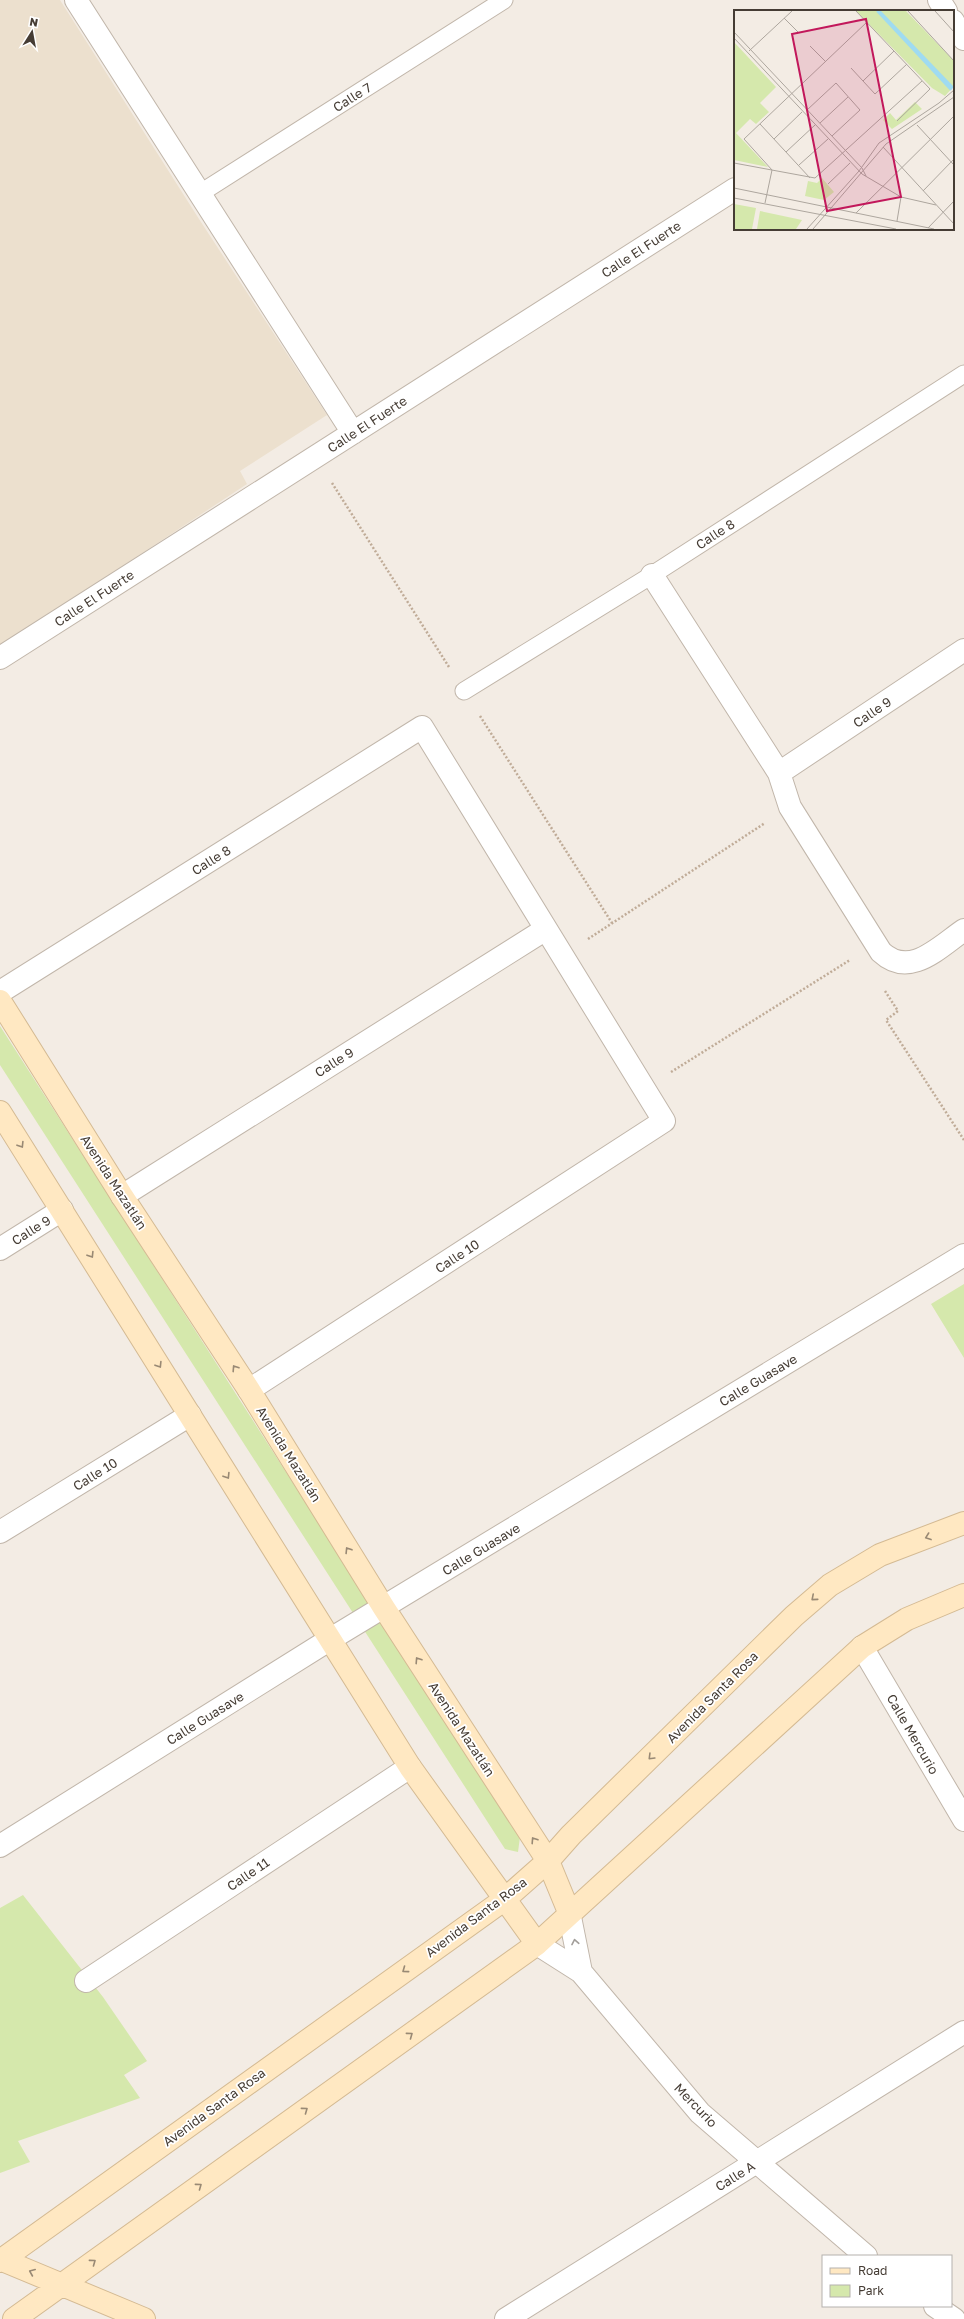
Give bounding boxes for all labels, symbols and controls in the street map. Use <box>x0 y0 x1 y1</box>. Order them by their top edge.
inset map <box>734 10 954 230</box>
north arrow <box>12 12 52 52</box>
text: N <box>29 15 39 29</box>
street label: Calle 7 <box>330 79 374 115</box>
street label: Calle El Fuerte <box>598 217 684 281</box>
street label: Calle El Fuerte <box>324 392 410 456</box>
street label: Calle 8 <box>693 516 737 552</box>
street label: Calle El Fuerte <box>51 566 137 630</box>
street label: Calle 9 <box>850 693 894 731</box>
street label: Calle 8 <box>188 842 234 878</box>
street label: Calle 9 <box>312 1044 357 1080</box>
street label: Avenida Mazatlán <box>77 1132 151 1232</box>
one-way arrow <box>16 1141 24 1148</box>
street label: Calle 9 <box>9 1212 54 1248</box>
street label: Calle 10 <box>432 1236 482 1276</box>
one-way arrow <box>86 1251 94 1258</box>
street label: Calle Guasave <box>716 1350 800 1410</box>
one-way arrow <box>154 1361 162 1368</box>
one-way arrow <box>233 1366 240 1373</box>
street label: Avenida Mazatlán <box>253 1403 325 1505</box>
street label: Calle 10 <box>70 1454 120 1494</box>
one-way arrow <box>223 1472 230 1479</box>
street label: Calle Guasave <box>439 1519 523 1579</box>
one-way arrow <box>924 1532 931 1541</box>
one-way arrow <box>346 1547 353 1554</box>
one-way arrow <box>812 1594 819 1601</box>
street label: Avenida Santa Rosa <box>663 1648 761 1746</box>
one-way arrow <box>415 1657 422 1664</box>
street label: Avenida Mazatlán <box>425 1679 499 1779</box>
street label: Calle Guasave <box>163 1688 247 1748</box>
street label: Calle Mercurio <box>884 1691 943 1777</box>
one-way arrow <box>648 1752 656 1760</box>
one-way arrow <box>531 1837 539 1844</box>
street label: Calle 11 <box>224 1854 272 1894</box>
street label: Avenida Santa Rosa <box>422 1874 530 1960</box>
one-way arrow <box>571 1939 580 1945</box>
one-way arrow <box>403 1965 410 1972</box>
one-way arrow <box>406 2033 413 2040</box>
street label: Avenida Santa Rosa <box>160 2064 268 2150</box>
street label: Mercurio <box>671 2080 721 2130</box>
one-way arrow <box>300 2108 307 2115</box>
street label: Calle A <box>712 2157 758 2194</box>
one-way arrow <box>195 2183 202 2191</box>
legend <box>822 2255 952 2307</box>
one-way arrow <box>89 2260 96 2267</box>
text: Road <box>858 2263 887 2278</box>
one-way arrow <box>28 2269 36 2277</box>
text: Park <box>858 2283 884 2298</box>

